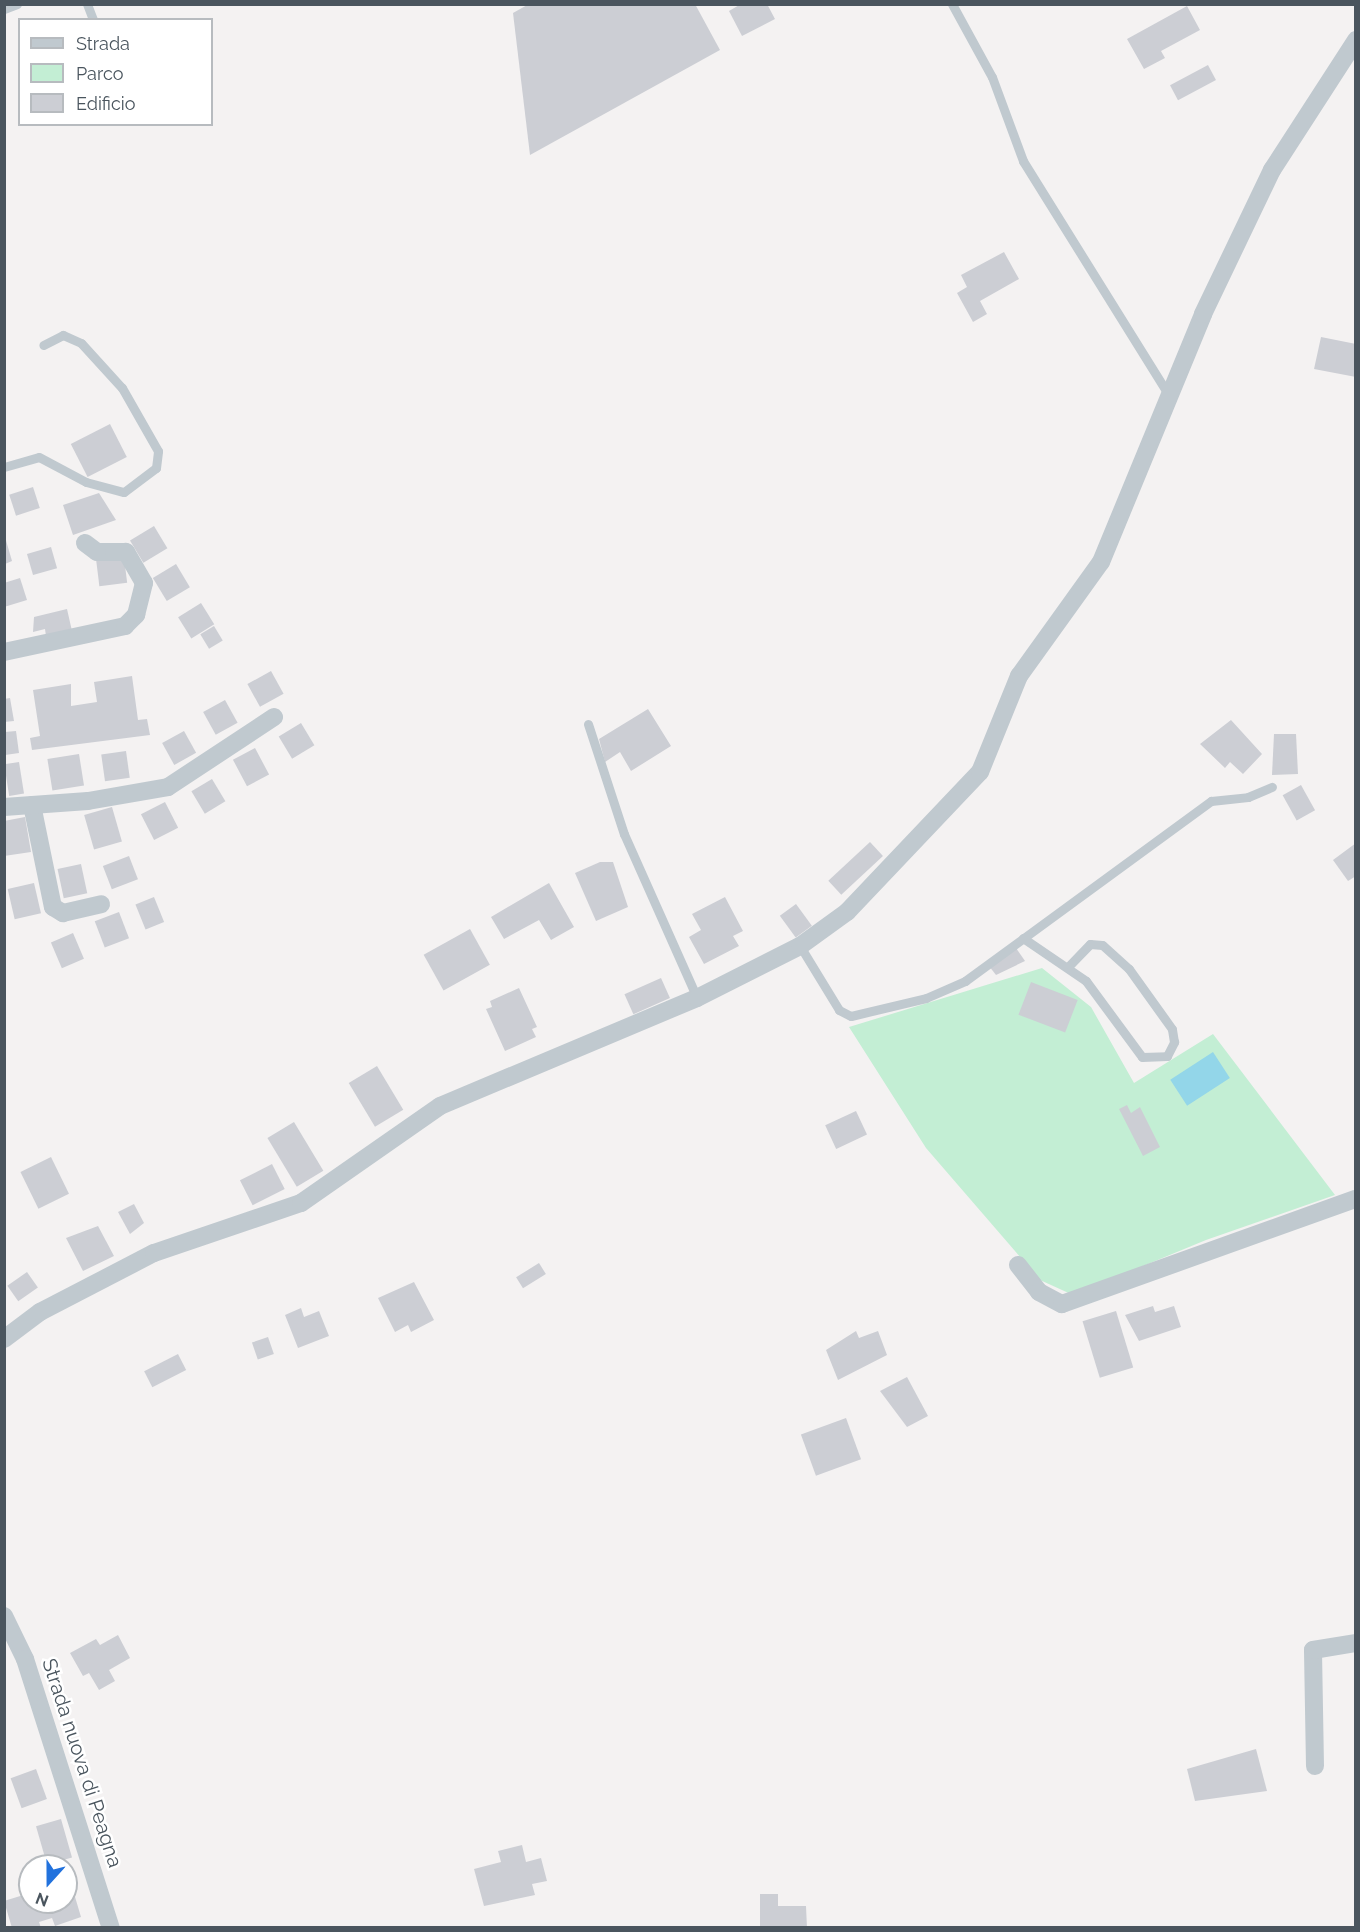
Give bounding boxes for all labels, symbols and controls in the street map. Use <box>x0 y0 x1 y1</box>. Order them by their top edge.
legend <box>18 18 213 126</box>
text: Strada <box>76 33 130 54</box>
text: Parco <box>76 63 123 84</box>
text: Edificio <box>76 93 135 114</box>
street label: Strada nuova di Peagna <box>37 1656 127 1870</box>
north arrow <box>18 1854 78 1914</box>
text: N <box>33 1888 51 1910</box>

